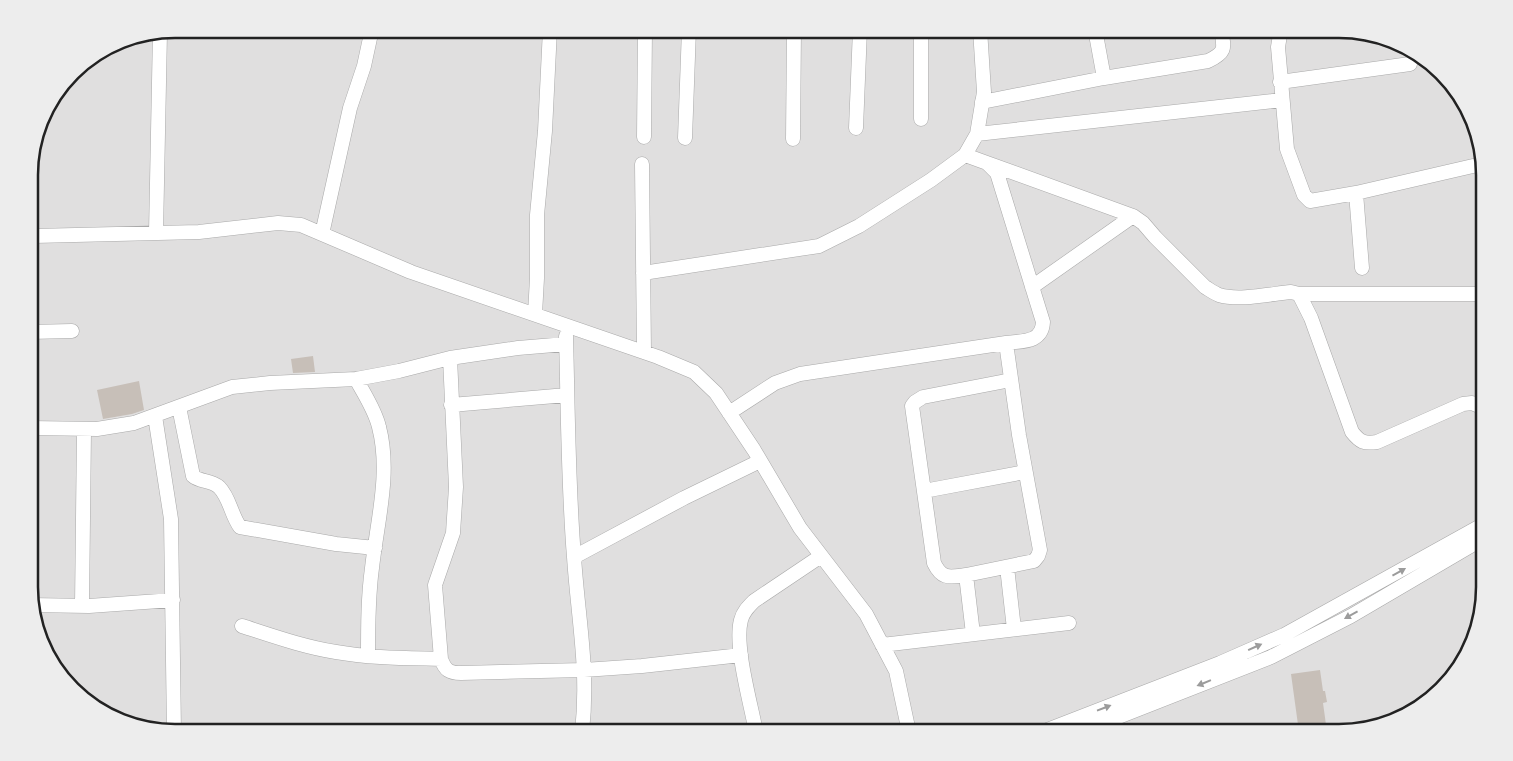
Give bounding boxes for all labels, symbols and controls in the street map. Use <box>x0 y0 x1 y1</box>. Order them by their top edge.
one-way arrow <box>1391 568 1406 576</box>
one-way arrow <box>1344 611 1358 619</box>
one-way arrow <box>1248 643 1262 651</box>
one-way arrow <box>1197 680 1211 688</box>
one-way arrow <box>1097 704 1112 712</box>

